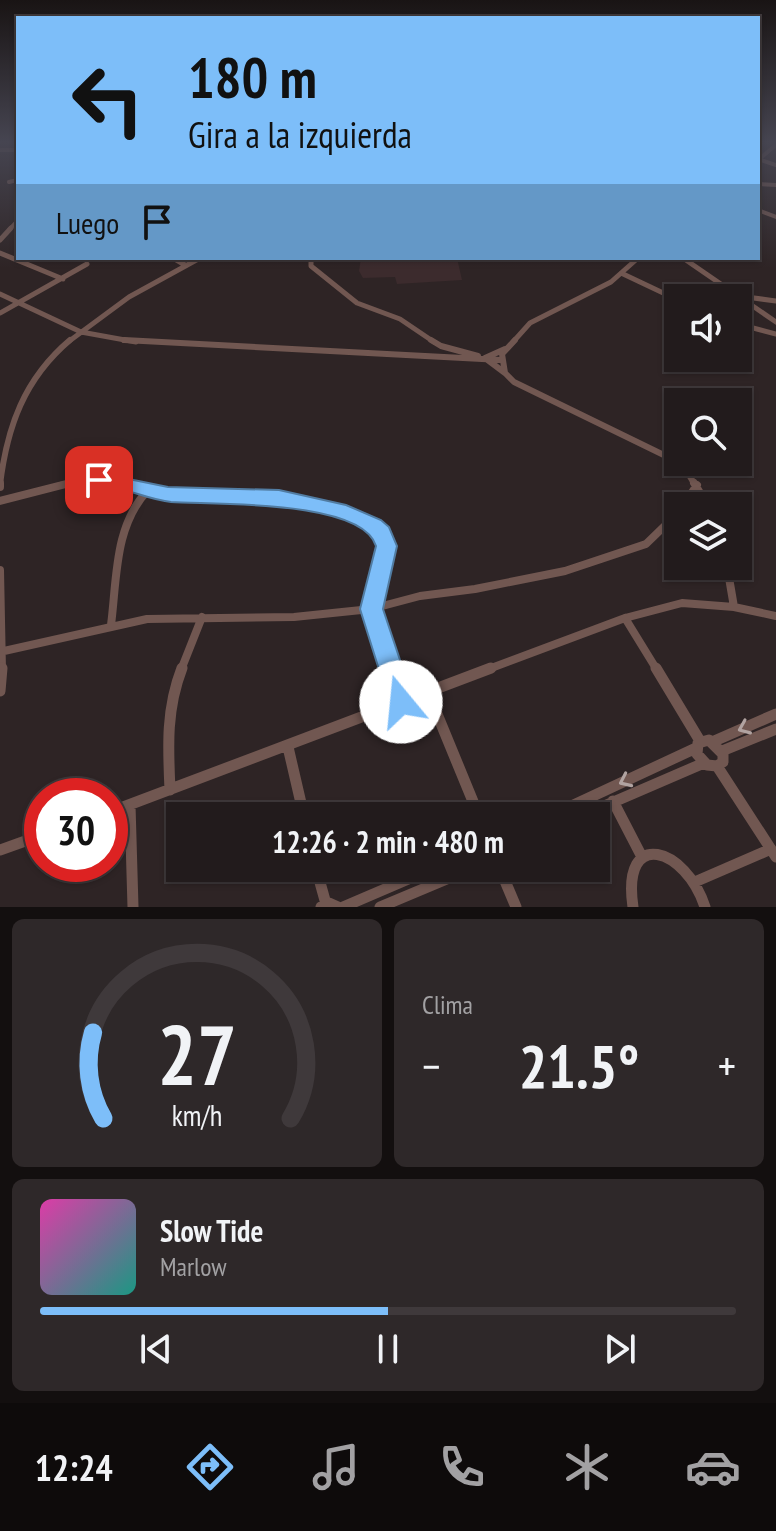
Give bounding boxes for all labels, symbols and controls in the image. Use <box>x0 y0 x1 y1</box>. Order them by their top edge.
text: 180 m <box>188 41 317 113</box>
icon: left <box>56 48 160 152</box>
text: Gira a la izquierda <box>188 111 412 158</box>
icon: arrive <box>135 200 179 244</box>
text: Luego <box>56 203 119 242</box>
map controls <box>664 284 752 580</box>
button: sound <box>664 284 752 372</box>
button: search <box>664 388 752 476</box>
pin <box>65 446 133 514</box>
icon: arrive <box>77 458 121 502</box>
button: layers <box>664 492 752 580</box>
position arrow <box>359 660 443 744</box>
one-way arrow <box>738 719 752 735</box>
one-way arrow <box>619 771 633 787</box>
speed limit sign: 30 <box>24 778 128 882</box>
text: 12:26 · 2 min · 480 m <box>272 822 504 861</box>
text: Clima <box>422 988 473 1021</box>
text: 27 <box>157 1000 237 1108</box>
text: 21.5° <box>519 1027 639 1105</box>
text: − <box>422 1037 440 1094</box>
text: + <box>718 1037 736 1094</box>
text: km/h <box>172 1097 222 1134</box>
text: Slow Tide <box>160 1211 263 1250</box>
text: Marlow <box>160 1250 226 1283</box>
icon: previous <box>134 1327 178 1371</box>
icon: pause <box>366 1327 410 1371</box>
icon: next <box>598 1327 642 1371</box>
icon: directions <box>182 1439 238 1495</box>
icon: music <box>308 1439 364 1495</box>
icon: phone <box>434 1439 490 1495</box>
icon: climate <box>559 1439 615 1495</box>
icon: car <box>685 1439 741 1495</box>
text: 12:24 <box>35 1444 113 1491</box>

